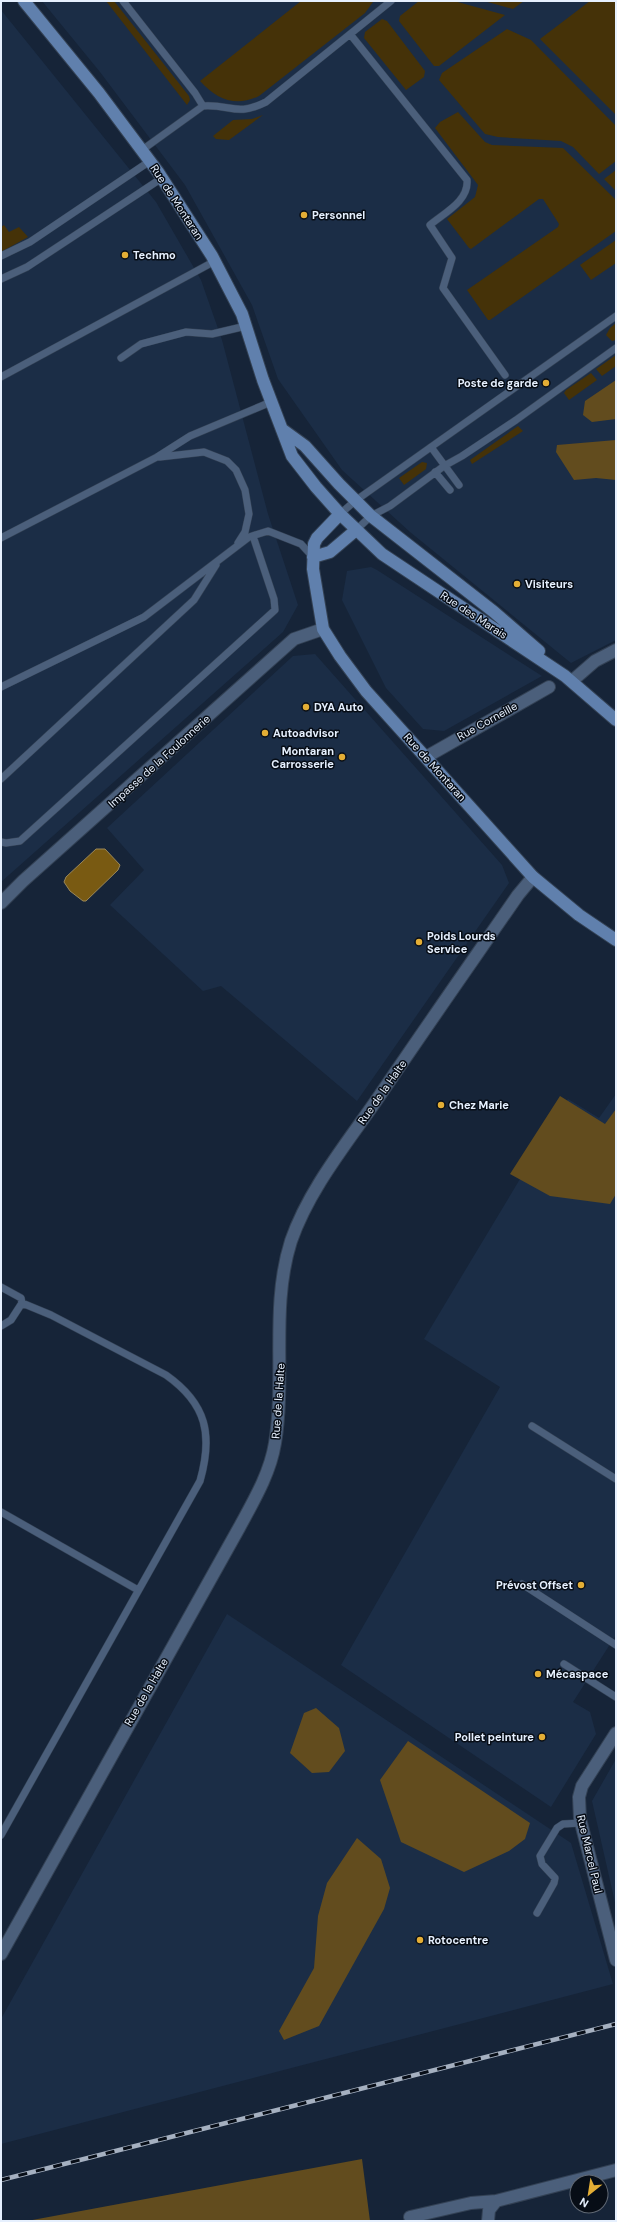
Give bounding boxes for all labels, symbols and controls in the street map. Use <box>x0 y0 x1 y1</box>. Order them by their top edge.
street label: Rue de Montaran <box>147 162 207 242</box>
place label: Personnel <box>312 208 365 222</box>
marker: Personnel <box>299 210 309 220</box>
place label: Techmo <box>133 248 176 262</box>
marker: Techmo <box>120 250 130 260</box>
place label: Poste de garde <box>458 376 538 390</box>
marker: Poste de garde <box>541 378 551 388</box>
place label: Visiteurs <box>525 577 573 591</box>
marker: Visiteurs <box>512 579 522 589</box>
street label: Rue des Marais <box>438 588 510 642</box>
street label: Rue Corneille <box>454 699 520 743</box>
place label: DYA Auto <box>314 700 364 714</box>
marker: DYA Auto <box>301 702 311 712</box>
street label: Impasse de la Foulonnerie <box>105 712 213 810</box>
place label: Autoadvisor <box>273 726 339 740</box>
marker: Autoadvisor <box>260 728 270 738</box>
street label: Rue de Montaran <box>401 730 469 804</box>
place label: Montaran Carrosserie <box>271 744 334 771</box>
marker: Montaran Carrosserie <box>337 752 347 762</box>
place label: Poids Lourds Service <box>427 929 496 956</box>
marker: Poids Lourds Service <box>414 937 424 947</box>
street label: Rue de la Halte <box>355 1057 409 1127</box>
place label: Chez Marie <box>449 1098 509 1112</box>
marker: Chez Marie <box>436 1100 446 1110</box>
street label: Rue de la Halte <box>268 1363 288 1439</box>
place label: Prévost Offset <box>496 1578 573 1592</box>
marker: Prévost Offset <box>576 1580 586 1590</box>
street label: Rue de la Halte <box>121 1656 171 1728</box>
place label: Mécaspace <box>546 1667 609 1681</box>
marker: Mécaspace <box>533 1669 543 1679</box>
place label: Pollet peinture <box>455 1730 534 1744</box>
marker: Pollet peinture <box>537 1732 547 1742</box>
street label: Rue Marcel Paul <box>574 1813 606 1895</box>
place label: Rotocentre <box>428 1933 489 1947</box>
marker: Rotocentre <box>415 1935 425 1945</box>
north arrow <box>569 2174 609 2214</box>
text: N <box>577 2195 591 2211</box>

